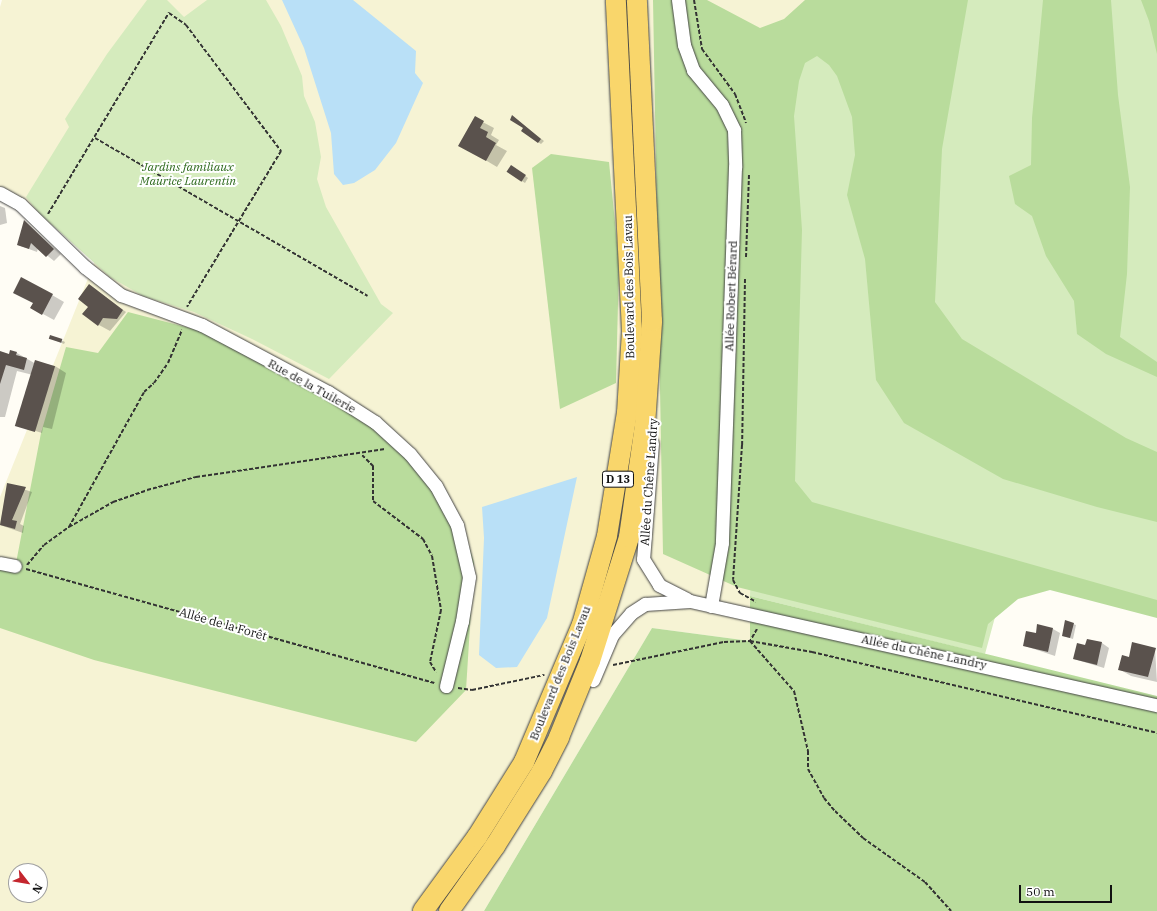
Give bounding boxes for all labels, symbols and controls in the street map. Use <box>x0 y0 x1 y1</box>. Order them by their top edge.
park label: Jardins familiaux Maurice Laurentin <box>140 160 236 188</box>
street label: Boulevard des Bois Lavau <box>621 215 637 359</box>
street label: Allée Robert Bérard <box>722 240 740 352</box>
street label: Rue de la Tuilerie <box>265 356 359 416</box>
street label: Allée du Chêne Landry <box>637 418 661 546</box>
road number: D 13 <box>601 470 635 488</box>
street label: Boulevard des Bois Lavau <box>526 604 594 742</box>
street label: Allée de la Forêt <box>178 605 268 643</box>
street label: Allée du Chêne Landry <box>860 632 988 672</box>
north arrow <box>8 863 48 903</box>
scale bar <box>1021 877 1114 903</box>
text: N <box>29 881 46 896</box>
text: 50 m <box>1026 884 1055 899</box>

